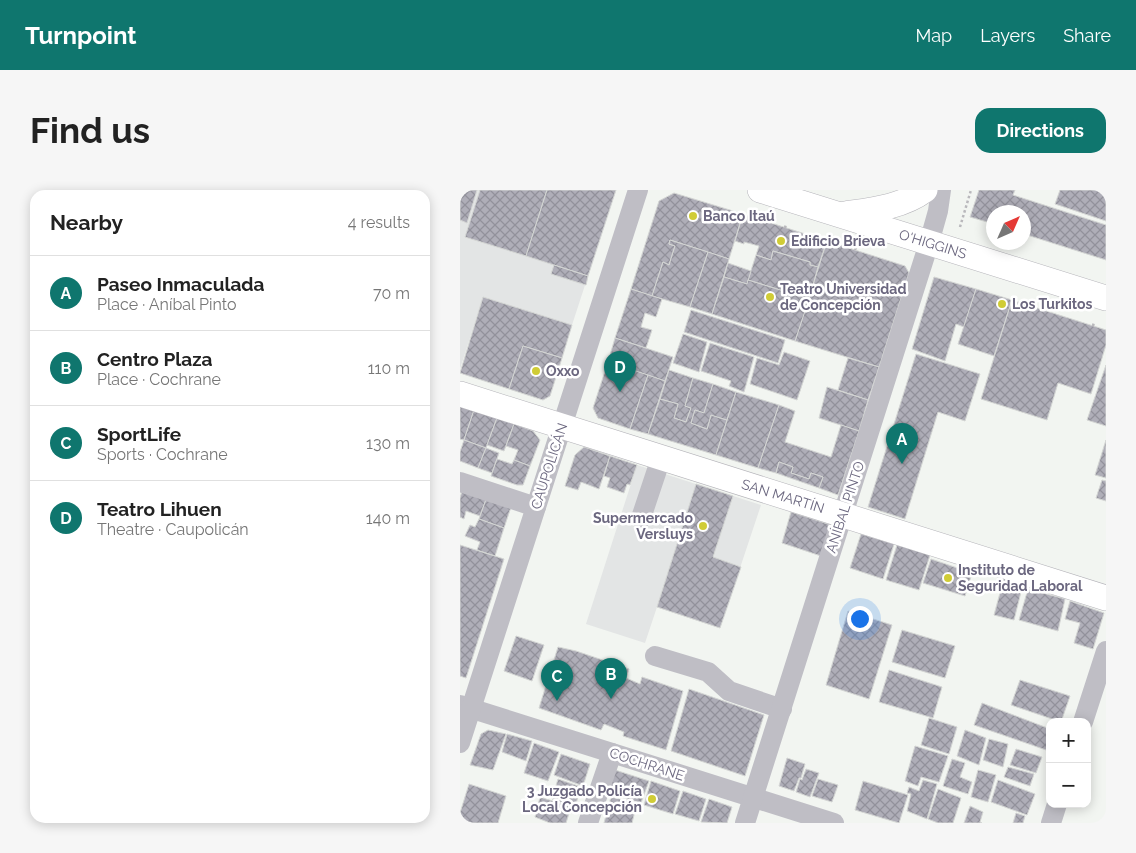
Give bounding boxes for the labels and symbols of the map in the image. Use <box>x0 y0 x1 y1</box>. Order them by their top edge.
north arrow <box>986 205 1031 250</box>
place label: Banco Itaú <box>703 208 775 224</box>
marker: Banco Itaú <box>687 210 699 222</box>
street label: O'HIGGINS <box>897 226 969 262</box>
place label: Edificio Brieva <box>791 233 885 249</box>
marker: Edificio Brieva <box>775 235 787 247</box>
place label: Teatro Universidad de Concepción <box>780 281 906 313</box>
marker: Teatro Universidad de Concepción <box>764 291 776 303</box>
place label: Los Turkitos <box>1012 296 1093 312</box>
marker: Los Turkitos <box>996 298 1008 310</box>
pin: D <box>604 351 636 392</box>
place label: Oxxo <box>546 363 580 379</box>
marker: Oxxo <box>530 365 542 377</box>
street label: CAUPOLICÁN <box>527 421 570 511</box>
pin: A <box>886 423 918 464</box>
street label: ANÍBAL PINTO <box>822 459 867 555</box>
street label: SAN MARTÍN <box>740 475 827 516</box>
place label: Supermercado Versluys <box>593 510 694 542</box>
marker: Supermercado Versluys <box>697 520 709 532</box>
place label: Instituto de Seguridad Laboral <box>958 562 1083 594</box>
marker: Instituto de Seguridad Laboral <box>942 572 954 584</box>
your location <box>847 606 873 632</box>
pin: B <box>595 658 627 699</box>
pin: C <box>541 660 573 701</box>
street label: COCHRANE <box>608 744 686 784</box>
place label: 3 Juzgado Policía Local Concepción <box>522 783 642 815</box>
marker: 3 Juzgado Policía Local Concepción <box>646 793 658 805</box>

